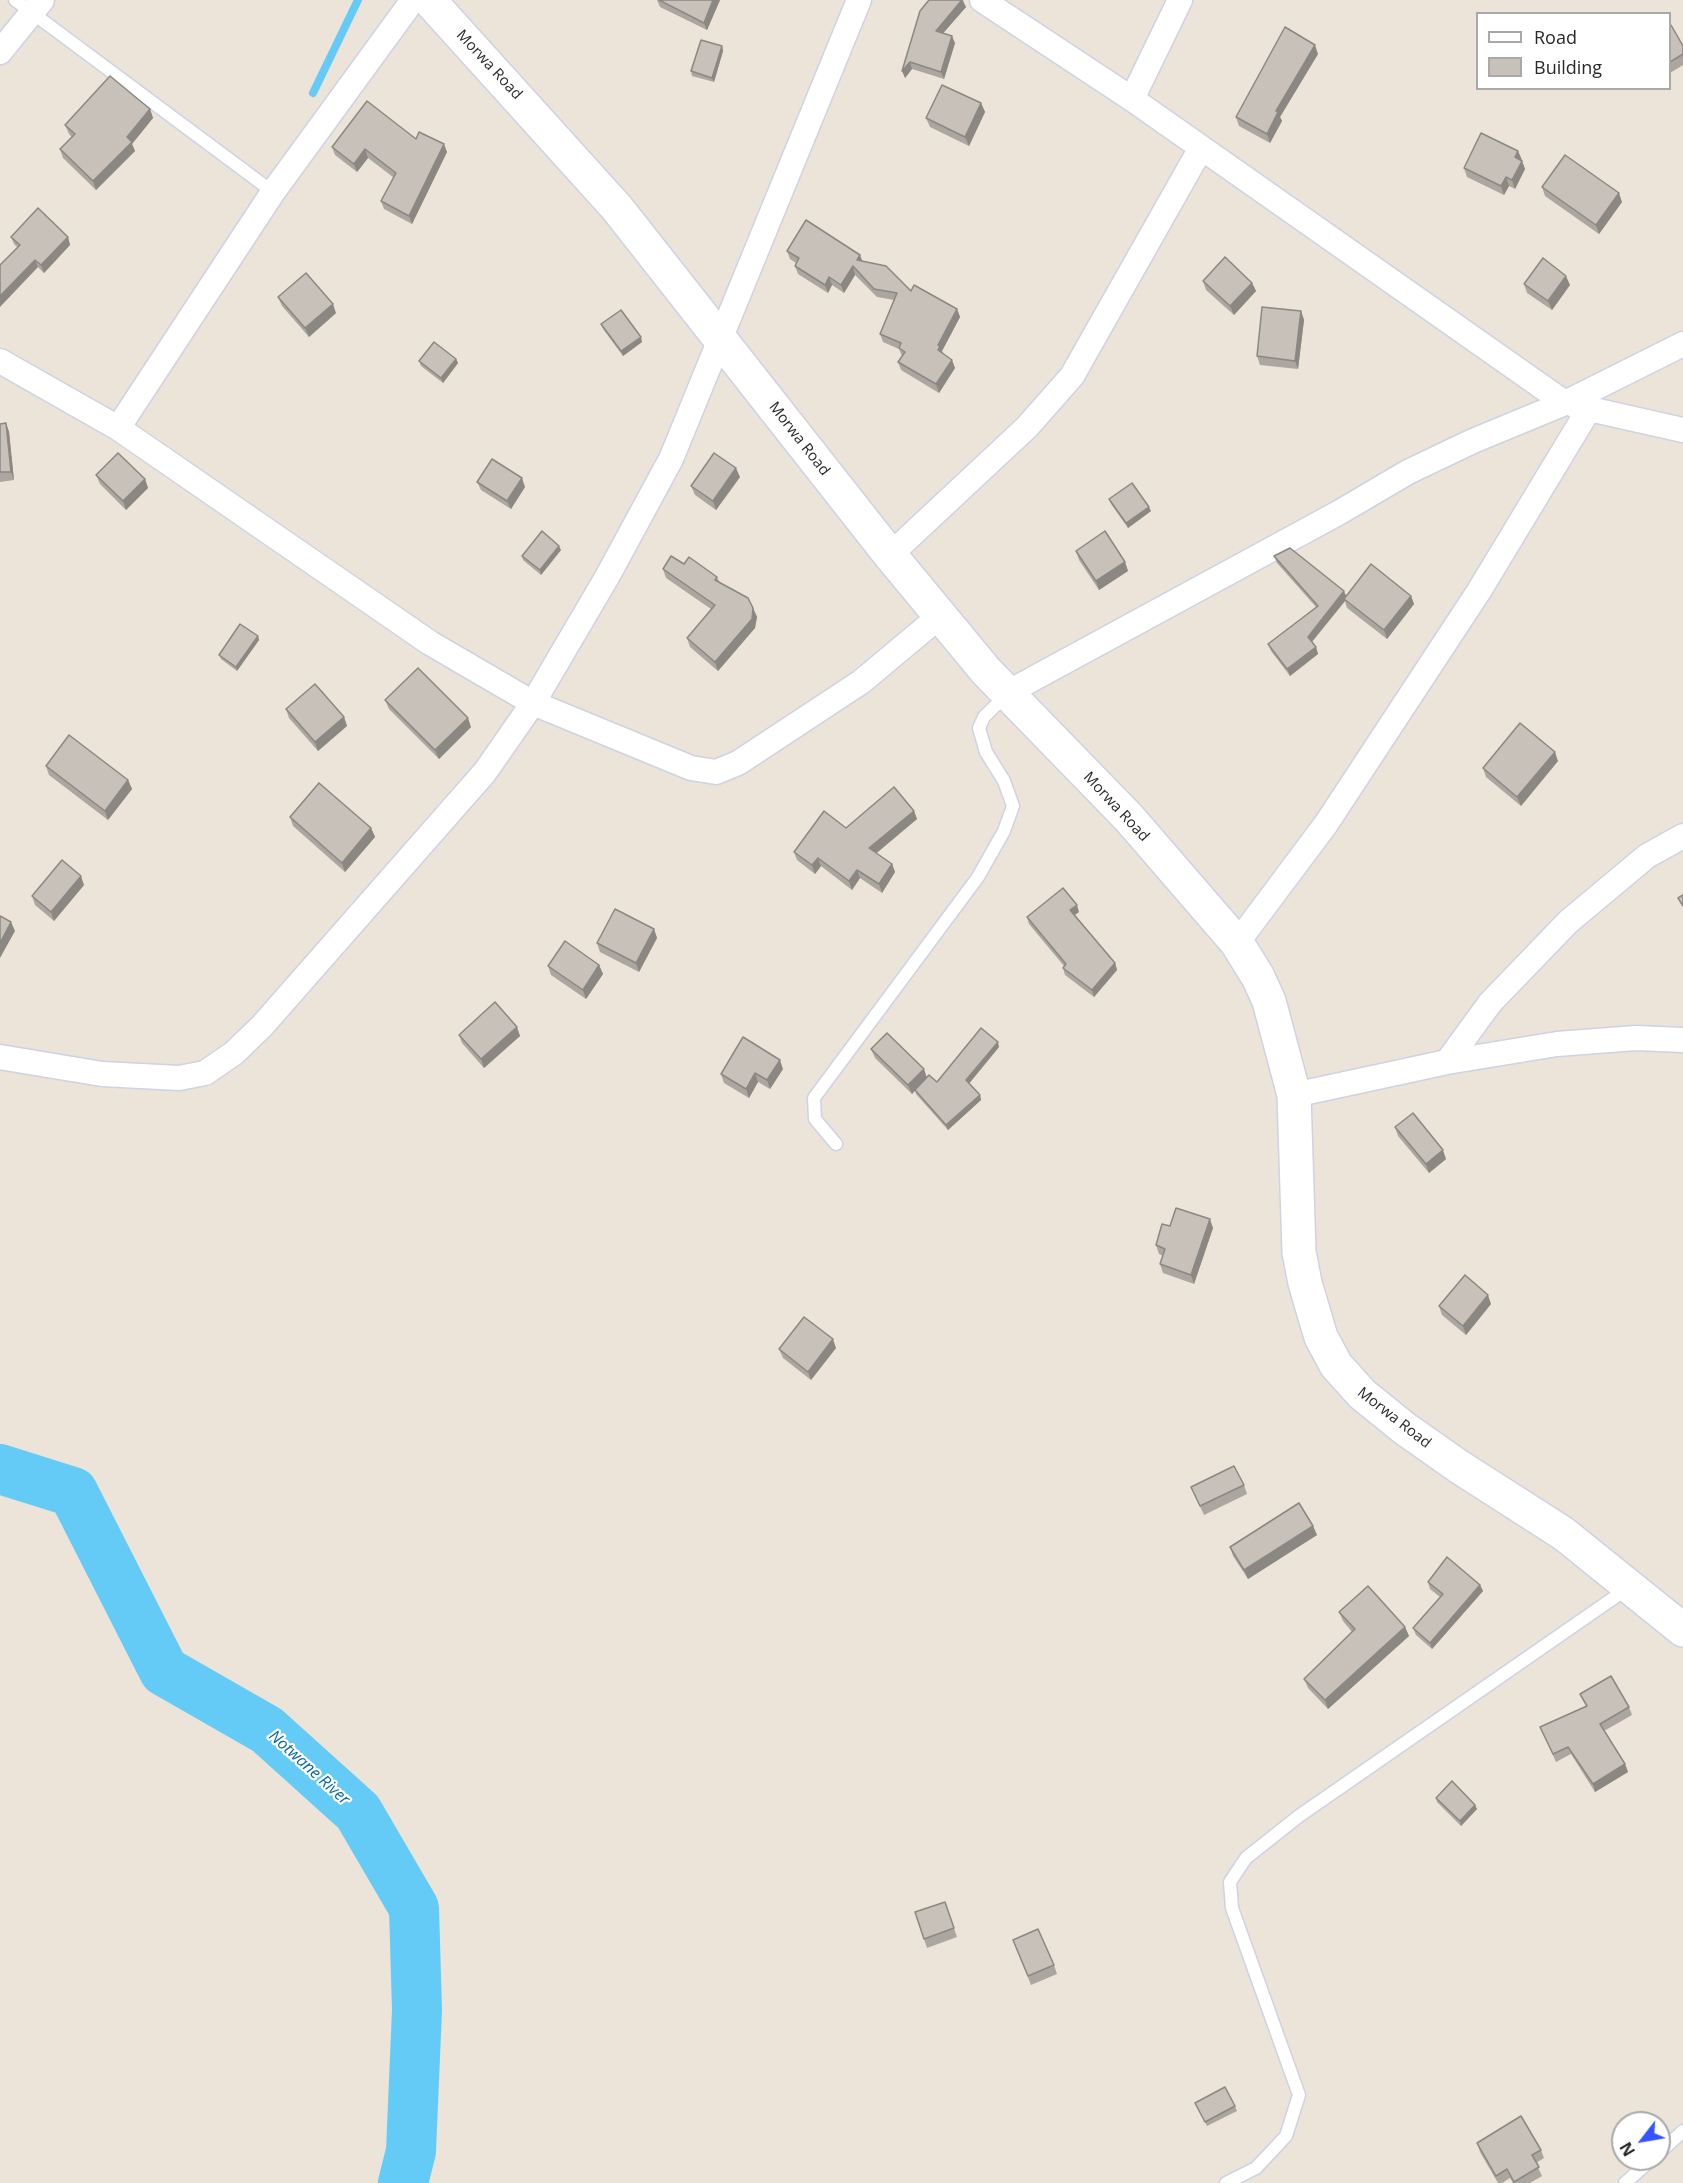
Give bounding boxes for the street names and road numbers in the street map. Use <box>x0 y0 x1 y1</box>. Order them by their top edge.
street label: Morwa Road <box>452 27 526 103</box>
street label: Morwa Road <box>765 399 833 479</box>
street label: Morwa Road <box>1079 769 1153 845</box>
street label: Morwa Road <box>1354 1384 1434 1452</box>

